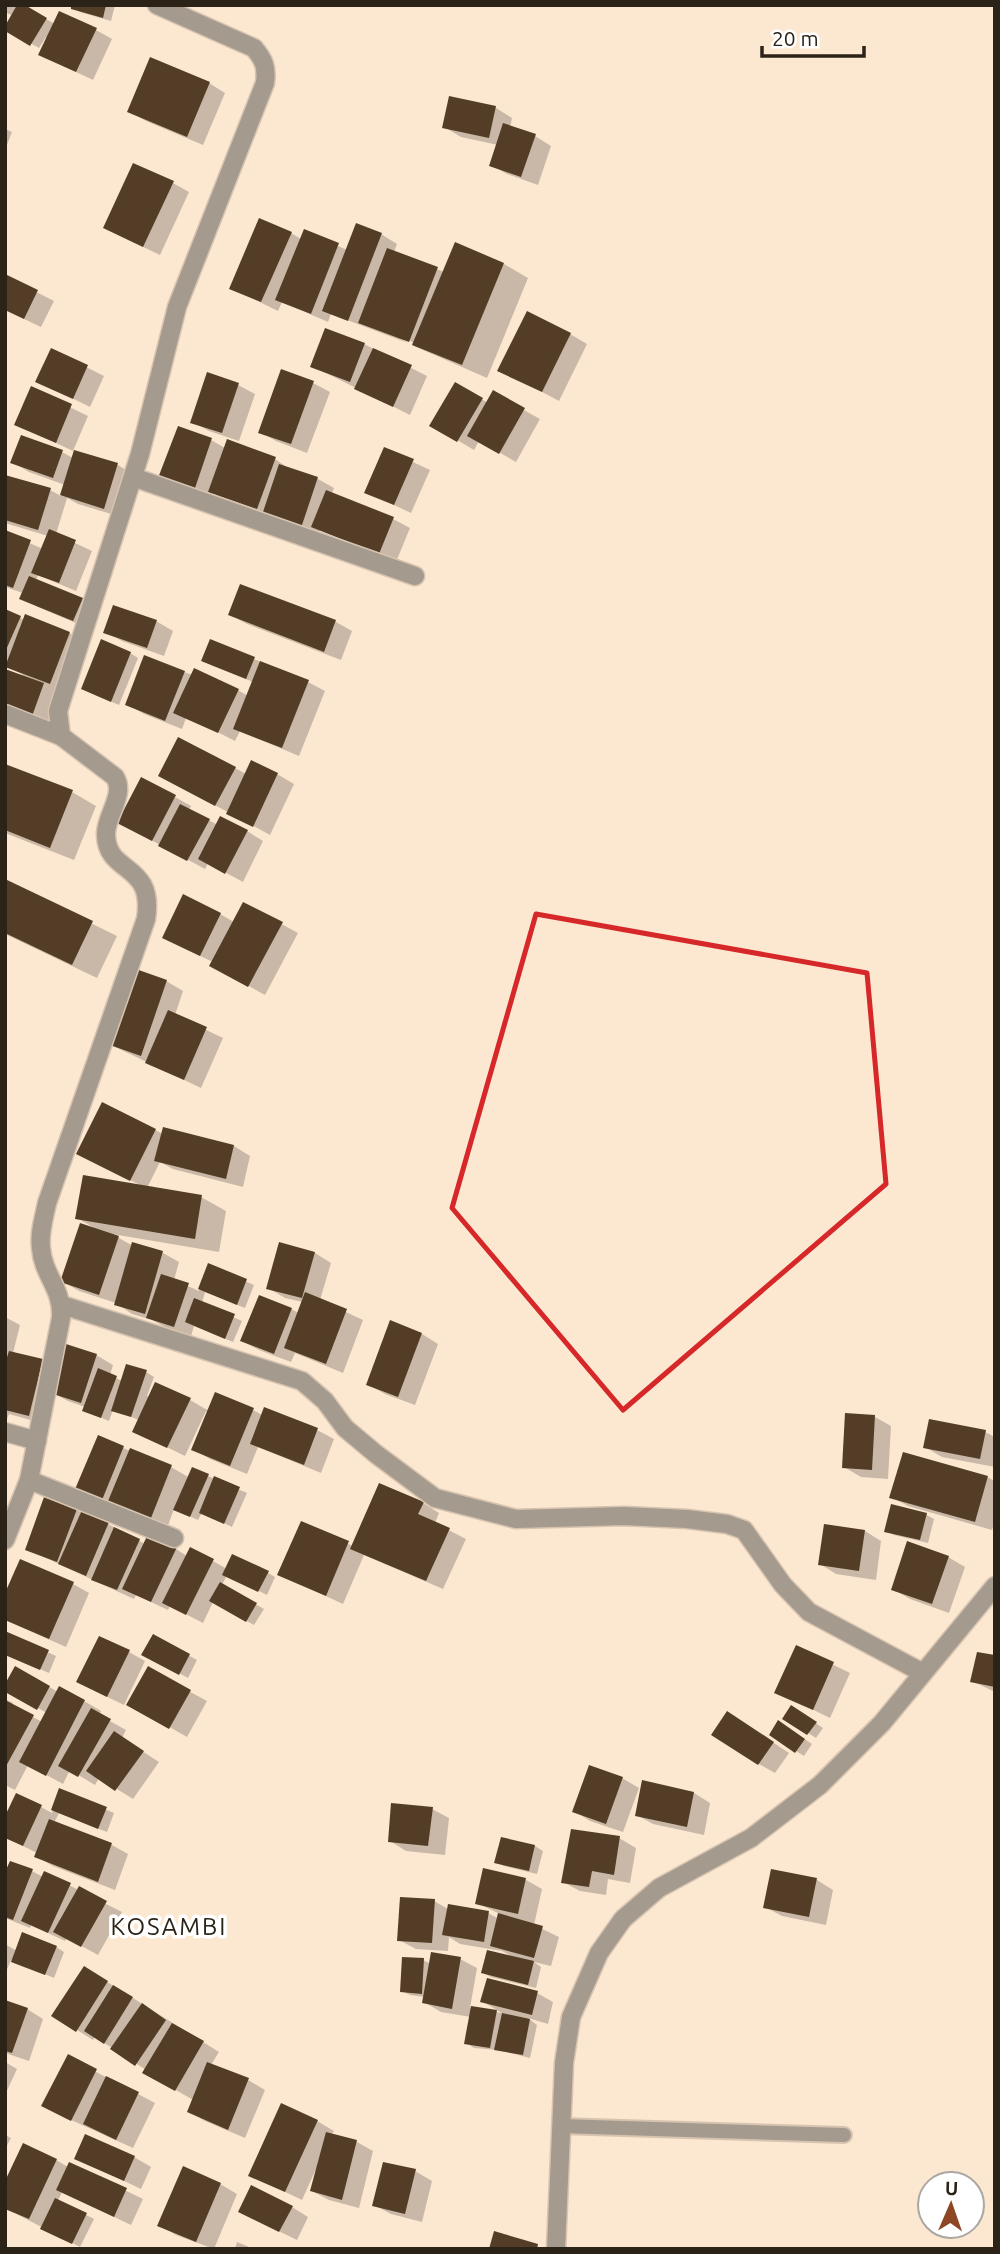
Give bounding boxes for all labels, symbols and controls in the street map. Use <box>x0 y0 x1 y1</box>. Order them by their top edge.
scale bar <box>762 14 864 58</box>
text: 20 m <box>772 26 819 50</box>
district label: KOSAMBI <box>111 1913 227 1940</box>
north arrow <box>916 2170 986 2240</box>
text: U <box>945 2177 959 2199</box>

